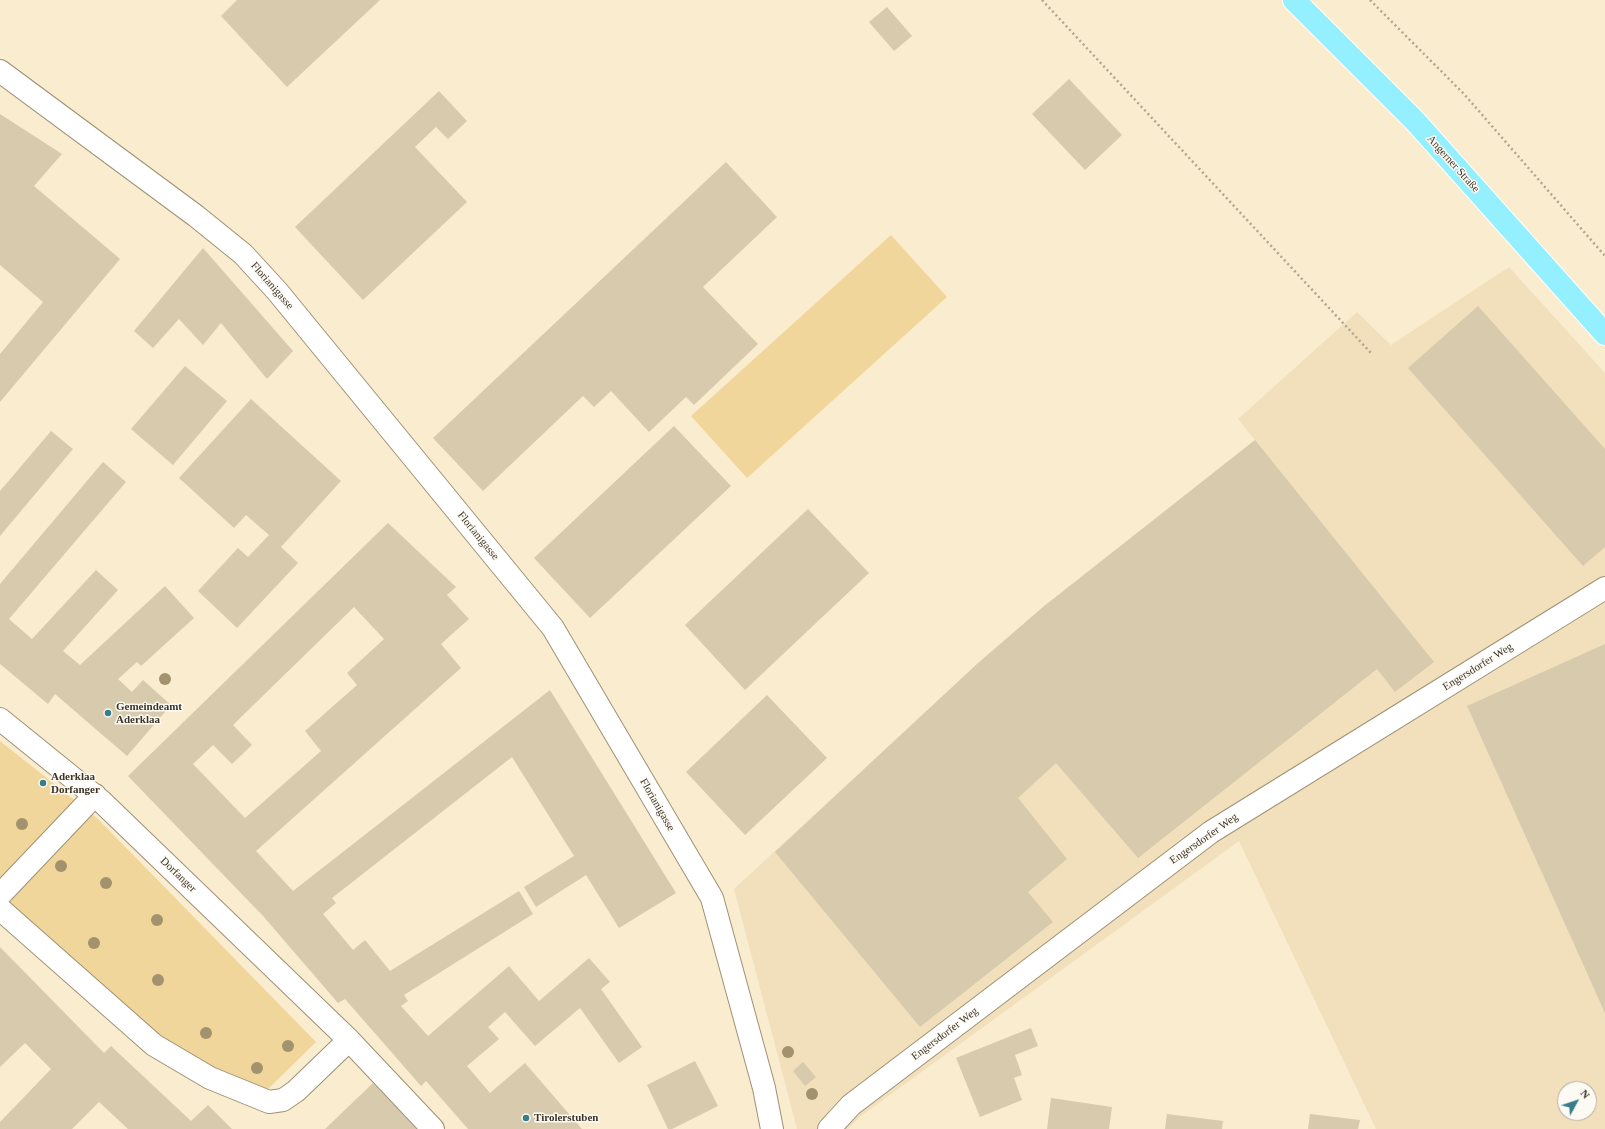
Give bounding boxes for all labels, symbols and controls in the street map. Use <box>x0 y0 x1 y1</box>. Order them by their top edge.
street label: Angerner Straße <box>1424 133 1482 195</box>
street label: Florianigasse <box>248 260 296 312</box>
street label: Florianigasse <box>454 509 502 563</box>
street label: Engersdorfer Weg <box>1441 640 1515 694</box>
place label: Gemeindeamt Aderklaa <box>116 700 182 726</box>
marker: Gemeindeamt Aderklaa <box>103 708 113 718</box>
place label: Aderklaa Dorfanger <box>51 770 100 796</box>
street label: Florianigasse <box>637 776 677 834</box>
marker: Aderklaa Dorfanger <box>38 778 48 788</box>
street label: Engersdorfer Weg <box>1167 811 1241 867</box>
street label: Dorfanger <box>157 855 199 895</box>
street label: Engersdorfer Weg <box>909 1005 981 1063</box>
north arrow <box>1557 1081 1597 1121</box>
text: N <box>1578 1087 1593 1101</box>
place label: Tirolerstuben <box>534 1111 598 1125</box>
marker: Tirolerstuben <box>521 1113 531 1123</box>

